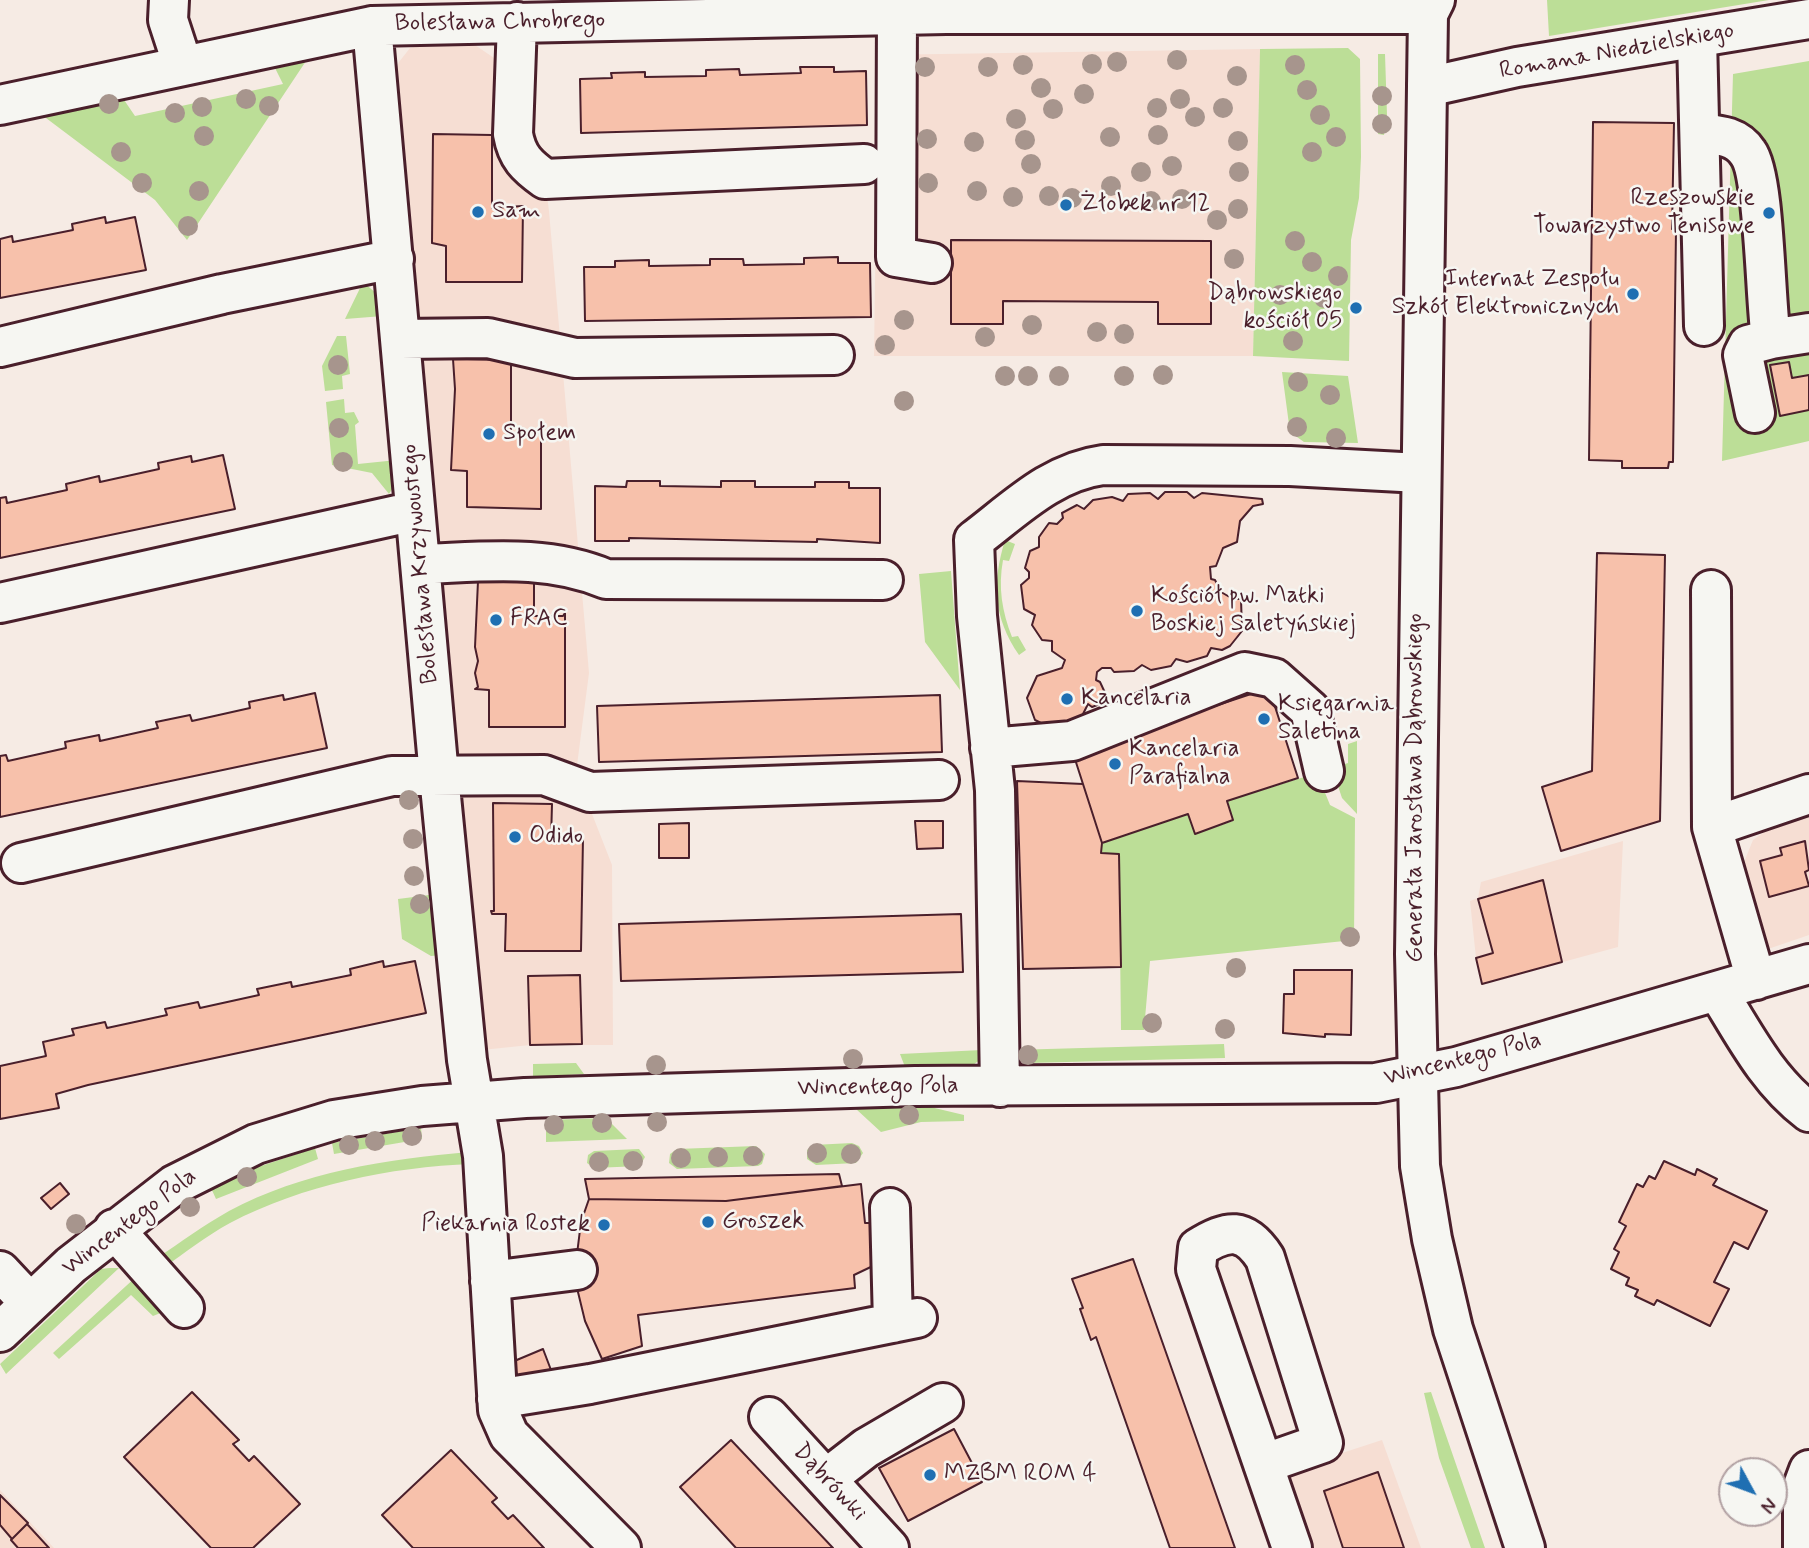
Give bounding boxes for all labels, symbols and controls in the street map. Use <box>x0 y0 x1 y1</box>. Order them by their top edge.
street label: Bolesława Chrobrego <box>394 7 606 39</box>
street label: Romana Niedzielskiego <box>1497 17 1737 87</box>
place label: Rzeszowskie Towarzystwo Tenisowe <box>1533 185 1755 241</box>
place label: Żłobek nr 12 <box>1080 191 1210 219</box>
marker: Żłobek nr 12 <box>1058 197 1074 213</box>
place label: Sam <box>492 198 541 226</box>
marker: Sam <box>470 204 486 220</box>
marker: Rzeszowskie Towarzystwo Tenisowe <box>1761 205 1777 221</box>
place label: Internat Zespołu Szkół Elektronicznych <box>1392 266 1619 322</box>
place label: Dąbrowskiego kościół 05 <box>1207 280 1342 336</box>
marker: Internat Zespołu Szkół Elektronicznych <box>1625 286 1641 302</box>
marker: Dąbrowskiego kościół 05 <box>1348 300 1364 316</box>
place label: Społem <box>503 420 576 448</box>
marker: Społem <box>481 426 497 442</box>
street label: Bolesława Krzywoustego <box>396 443 446 685</box>
place label: Kościół pw. Matki Boskiej Saletyńskiej <box>1151 583 1355 639</box>
marker: Kościół pw. Matki Boskiej Saletyńskiej <box>1129 603 1145 619</box>
place label: FRAC <box>510 606 567 634</box>
marker: FRAC <box>488 612 504 628</box>
street label: Generała Jarosława Dąbrowskiego <box>1402 613 1430 963</box>
place label: Kancelaria <box>1081 685 1191 713</box>
marker: Kancelaria <box>1059 691 1075 707</box>
place label: Księgarnia Saletina <box>1278 691 1394 747</box>
marker: Księgarnia Saletina <box>1256 711 1272 727</box>
place label: Kancelaria Parafialna <box>1129 736 1239 792</box>
marker: Kancelaria Parafialna <box>1107 756 1123 772</box>
place label: Odido <box>529 823 583 851</box>
marker: Odido <box>507 829 523 845</box>
street label: Wincentego Pola <box>1381 1027 1545 1093</box>
street label: Wincentego Pola <box>797 1072 959 1104</box>
street label: Wincentego Pola <box>57 1163 203 1283</box>
place label: Groszek <box>722 1208 804 1236</box>
place label: Piekarnia Rostek <box>421 1211 590 1239</box>
marker: Groszek <box>700 1214 716 1230</box>
marker: Piekarnia Rostek <box>596 1217 612 1233</box>
street label: Dąbrówki <box>786 1438 872 1528</box>
north arrow <box>1718 1457 1788 1527</box>
place label: MZBM ROM 4 <box>944 1461 1096 1489</box>
marker: MZBM ROM 4 <box>922 1467 938 1483</box>
text: N <box>1754 1492 1781 1518</box>

